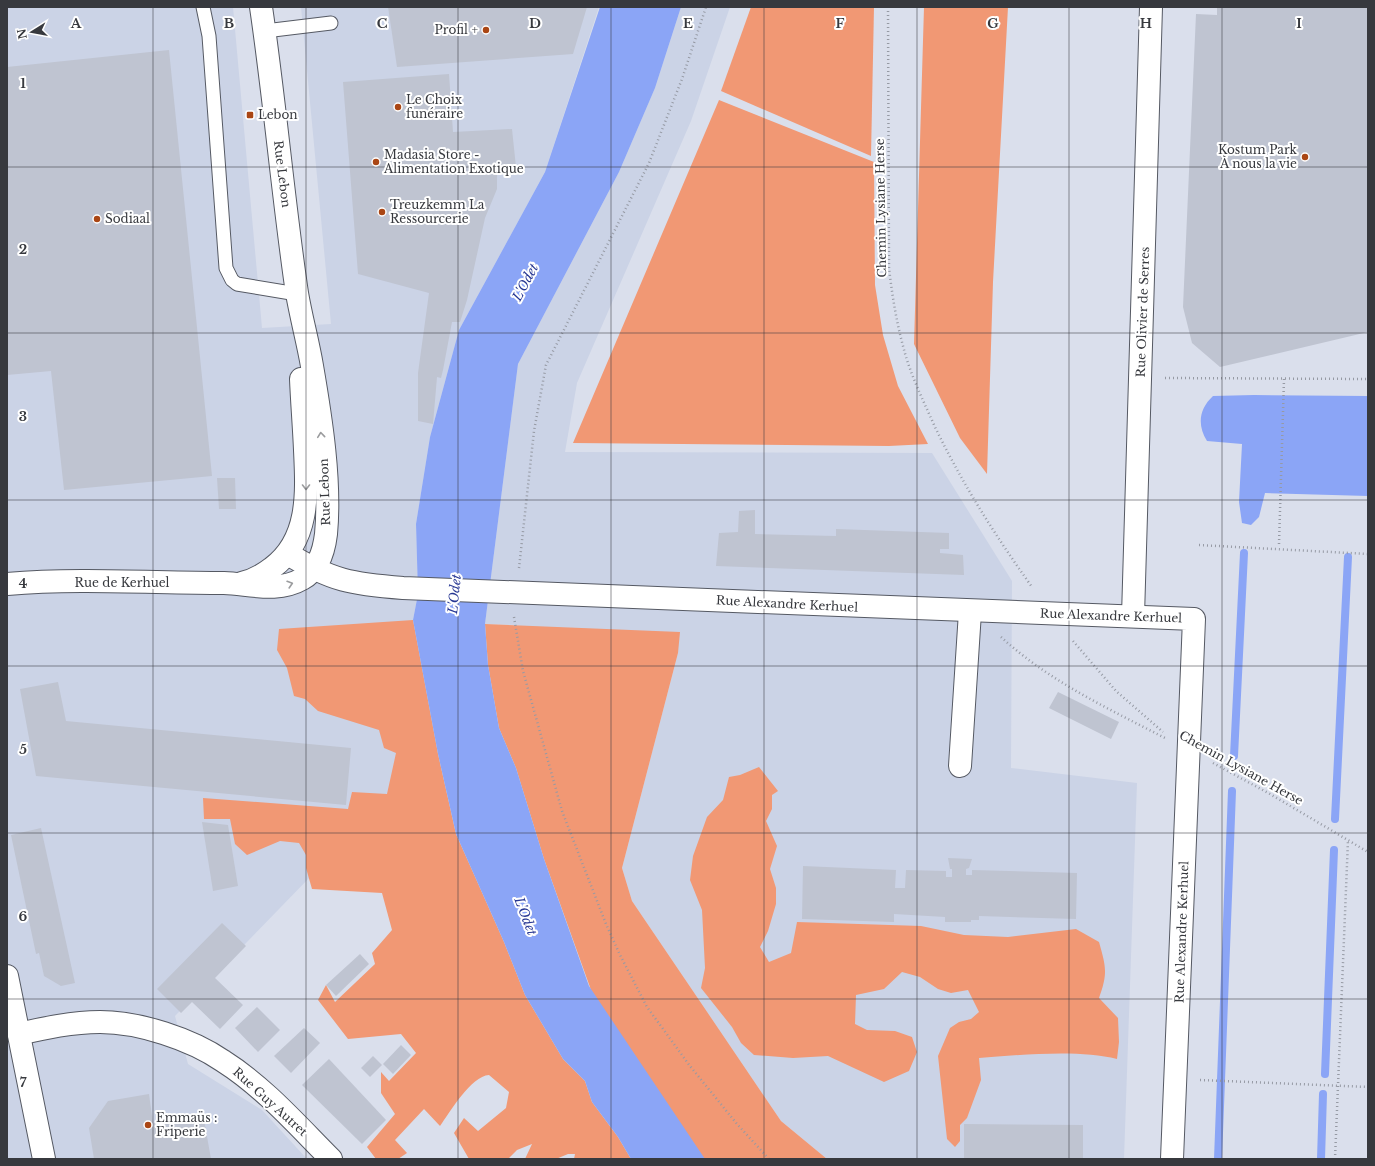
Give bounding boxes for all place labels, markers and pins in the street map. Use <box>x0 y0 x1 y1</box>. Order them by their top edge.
place label: Profil + <box>435 22 478 37</box>
marker: Profil + <box>481 25 491 35</box>
place label: Le Choix funéraire <box>406 92 463 121</box>
marker: Le Choix funéraire <box>393 102 403 112</box>
place label: Lebon <box>258 107 298 122</box>
marker: Lebon <box>245 110 255 120</box>
place label: Kostum Park À nous la vie <box>1218 142 1298 171</box>
place label: Madasia Store - Alimentation Exotique <box>383 147 524 176</box>
marker: Kostum Park À nous la vie <box>1300 152 1310 162</box>
marker: Madasia Store - Alimentation Exotique <box>371 157 381 167</box>
place label: Treuzkemm La Ressourcerie <box>390 197 485 226</box>
marker: Treuzkemm La Ressourcerie <box>377 207 387 217</box>
place label: Sodiaal <box>105 211 150 226</box>
marker: Sodiaal <box>92 214 102 224</box>
place label: Emmaüs : Friperie <box>156 1110 217 1139</box>
marker: Emmaüs : Friperie <box>143 1120 153 1130</box>

